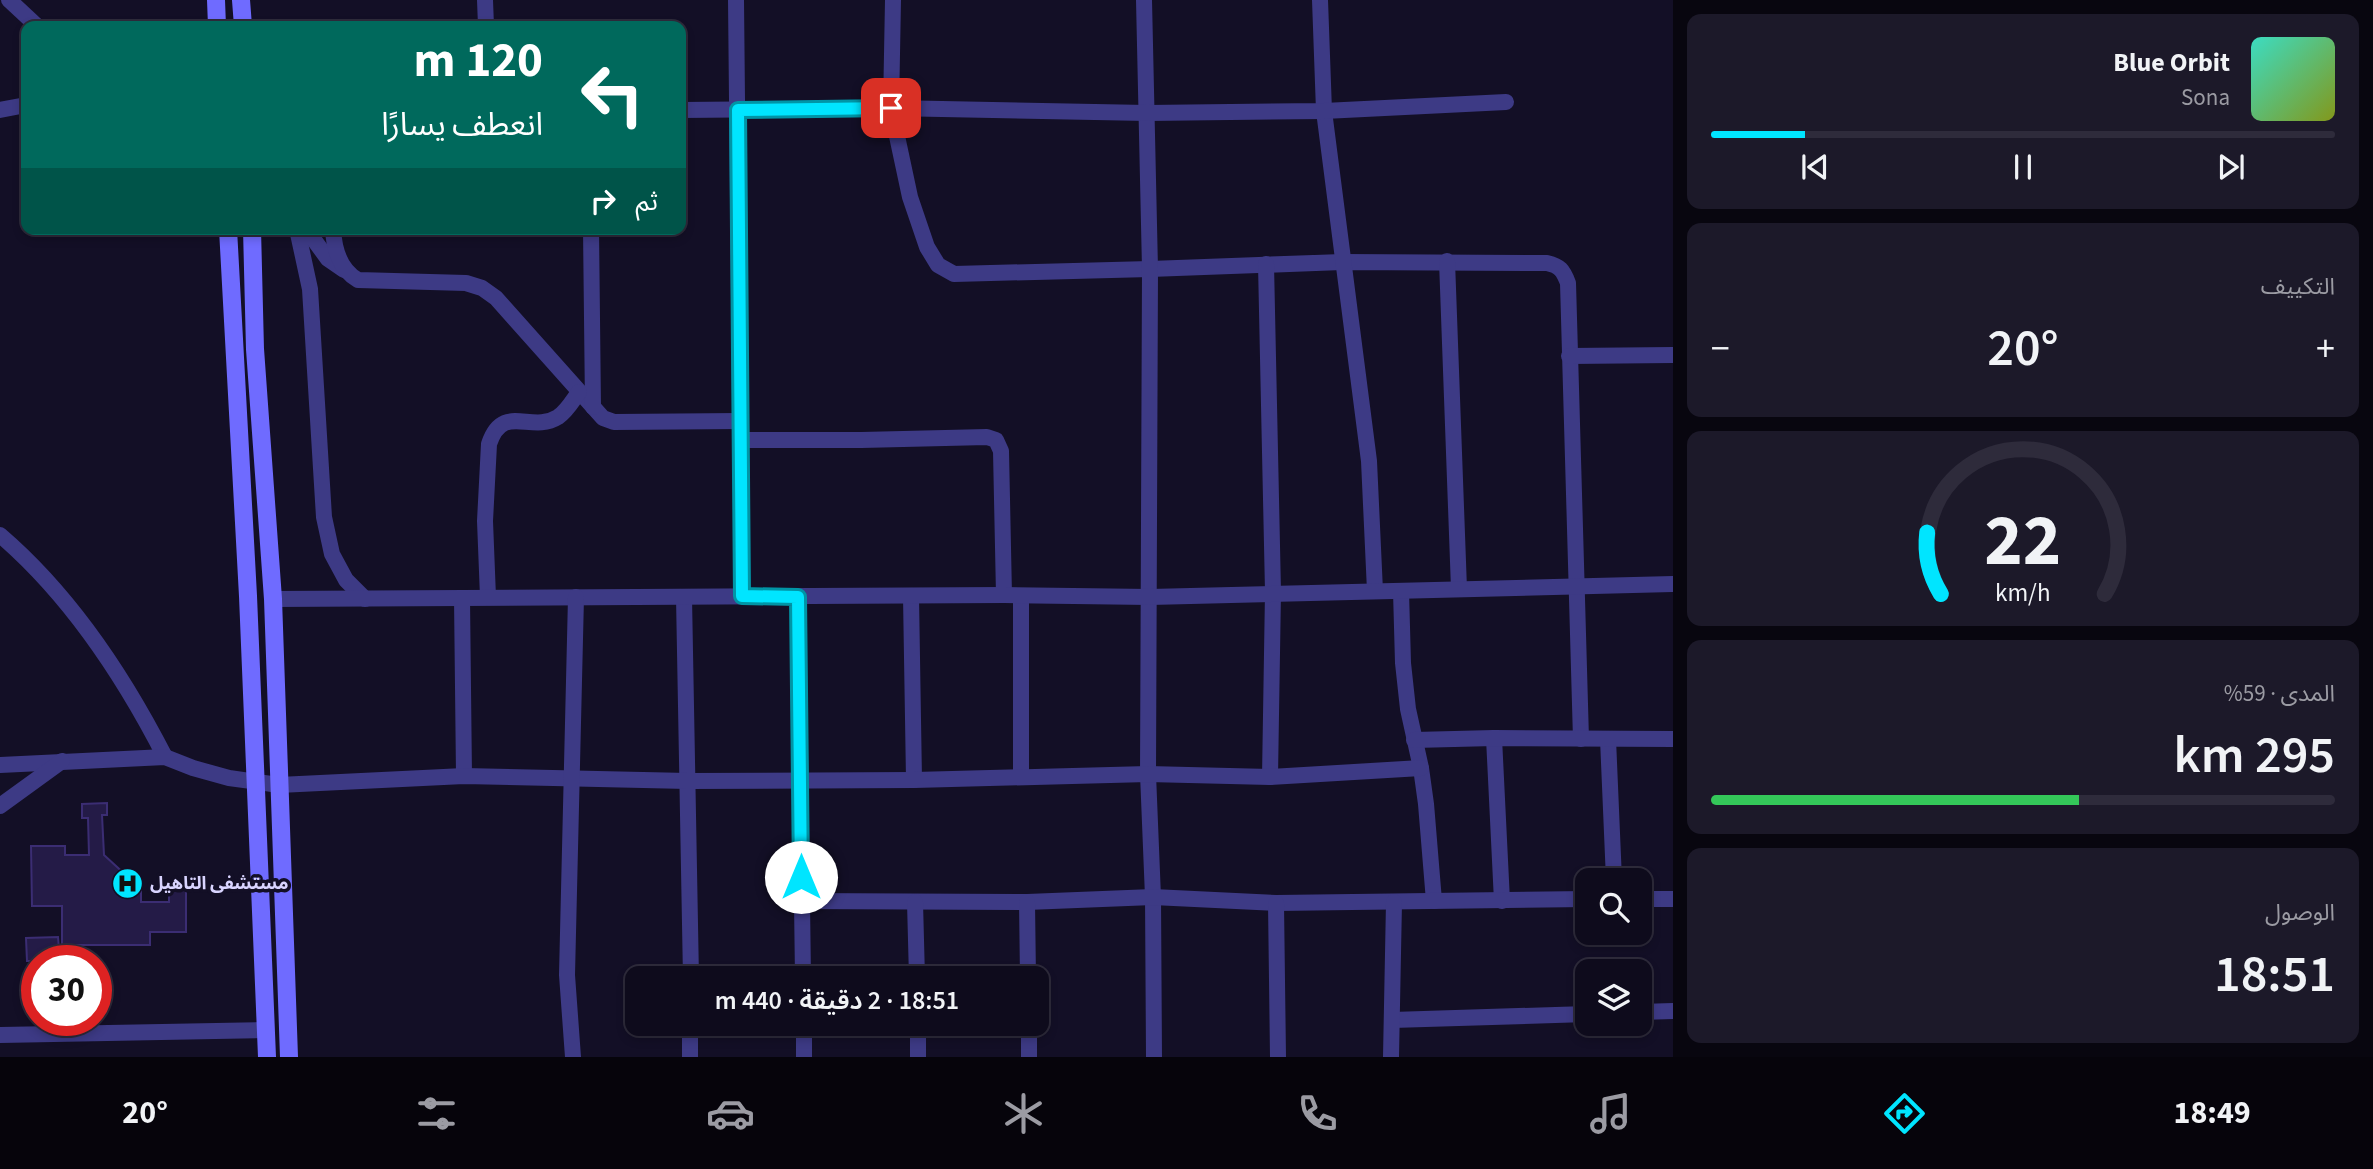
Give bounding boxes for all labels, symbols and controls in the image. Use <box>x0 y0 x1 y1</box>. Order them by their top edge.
text: 120 m <box>414 26 543 96</box>
text: Blue Orbit <box>2113 44 2230 81</box>
icon: left <box>567 49 658 140</box>
pin <box>861 78 921 138</box>
text: Sona <box>2181 81 2230 114</box>
icon: arrive <box>872 89 910 127</box>
text: انعطف يسارًا <box>381 102 543 148</box>
icon: previous <box>1796 148 1834 186</box>
icon: pause <box>2004 148 2042 186</box>
icon: next <box>2212 148 2250 186</box>
icon: right <box>584 182 622 220</box>
text: ثم <box>636 183 658 220</box>
text: التكييف <box>2261 270 2335 303</box>
text: 20° <box>1987 312 2059 386</box>
text: − <box>1711 322 1730 376</box>
text: + <box>2316 322 2335 376</box>
text: 22 <box>1985 490 2061 594</box>
text: km/h <box>1995 575 2051 611</box>
text: المدى · 59% <box>2224 677 2335 710</box>
text: 295 km <box>2174 719 2335 793</box>
position arrow <box>764 840 838 914</box>
hospital icon: مستشفى التاهيل <box>110 866 144 900</box>
map controls <box>1575 868 1652 1036</box>
button: search <box>1575 868 1652 945</box>
place label: مستشفى التاهيل <box>150 871 289 896</box>
text: الوصول <box>2265 896 2335 929</box>
text: 18:51 <box>2214 938 2335 1012</box>
speed limit sign: 30 <box>21 945 112 1036</box>
button: layers <box>1575 959 1652 1036</box>
text: 18:51 · 2 دقيقة · 440 m <box>715 982 959 1019</box>
icon: filters <box>412 1089 461 1138</box>
icon: car <box>706 1089 755 1138</box>
icon: climate <box>999 1089 1048 1138</box>
icon: phone <box>1293 1089 1342 1138</box>
icon: music <box>1586 1089 1635 1138</box>
icon: directions <box>1880 1089 1929 1138</box>
text: 20° <box>122 1090 168 1136</box>
text: 18:49 <box>2174 1090 2251 1136</box>

